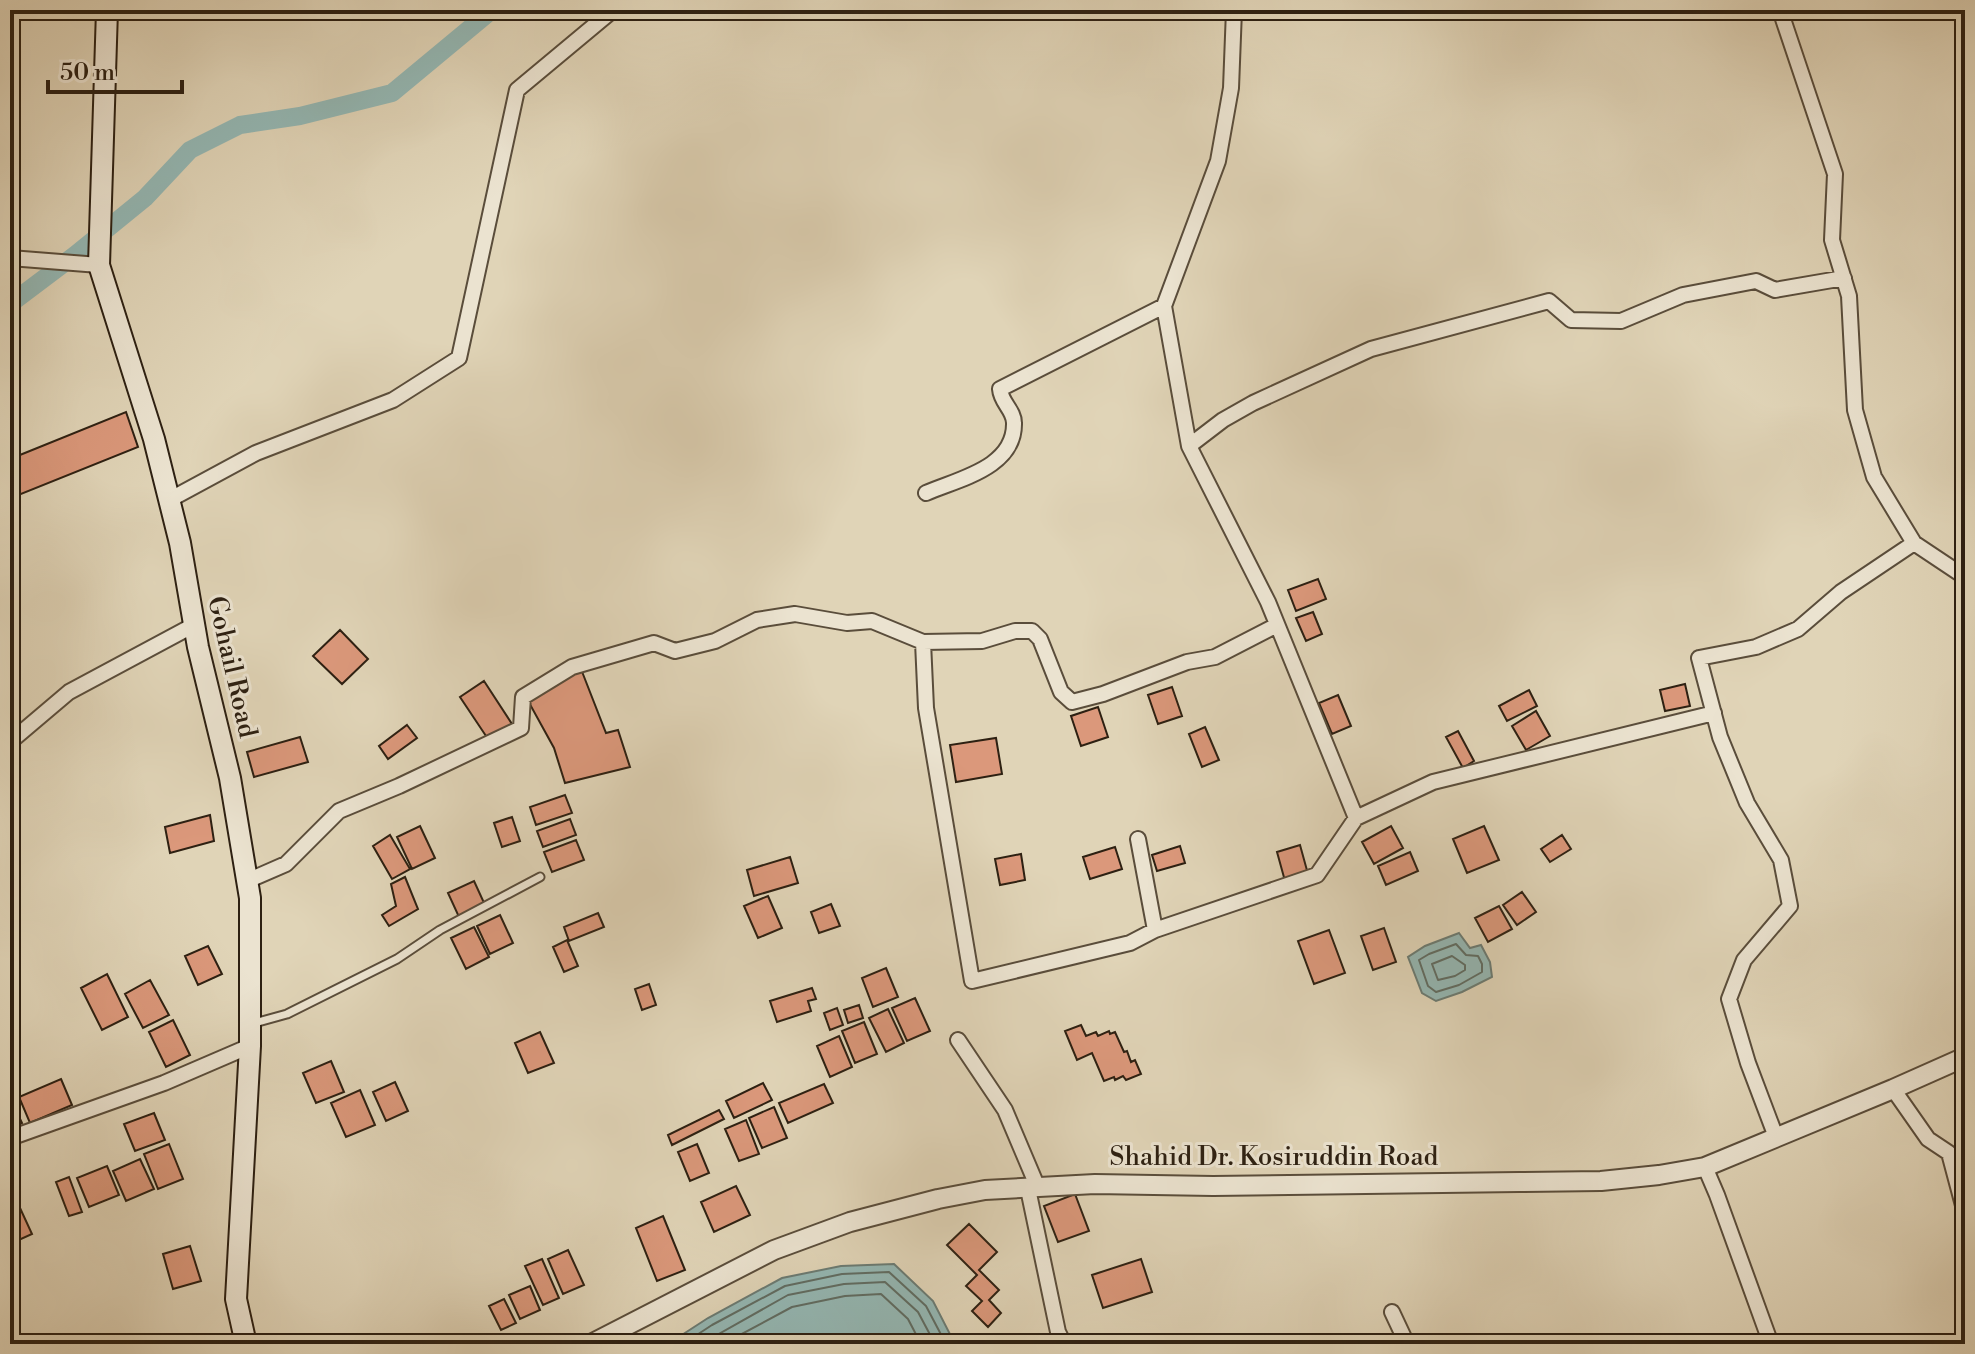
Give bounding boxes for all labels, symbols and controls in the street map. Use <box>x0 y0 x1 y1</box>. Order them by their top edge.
scale bar <box>48 44 182 94</box>
text: 50 m <box>60 58 115 88</box>
street label: Gohail Road <box>200 593 264 741</box>
street label: Shahid Dr. Kosiruddin Road <box>1110 1141 1439 1173</box>

